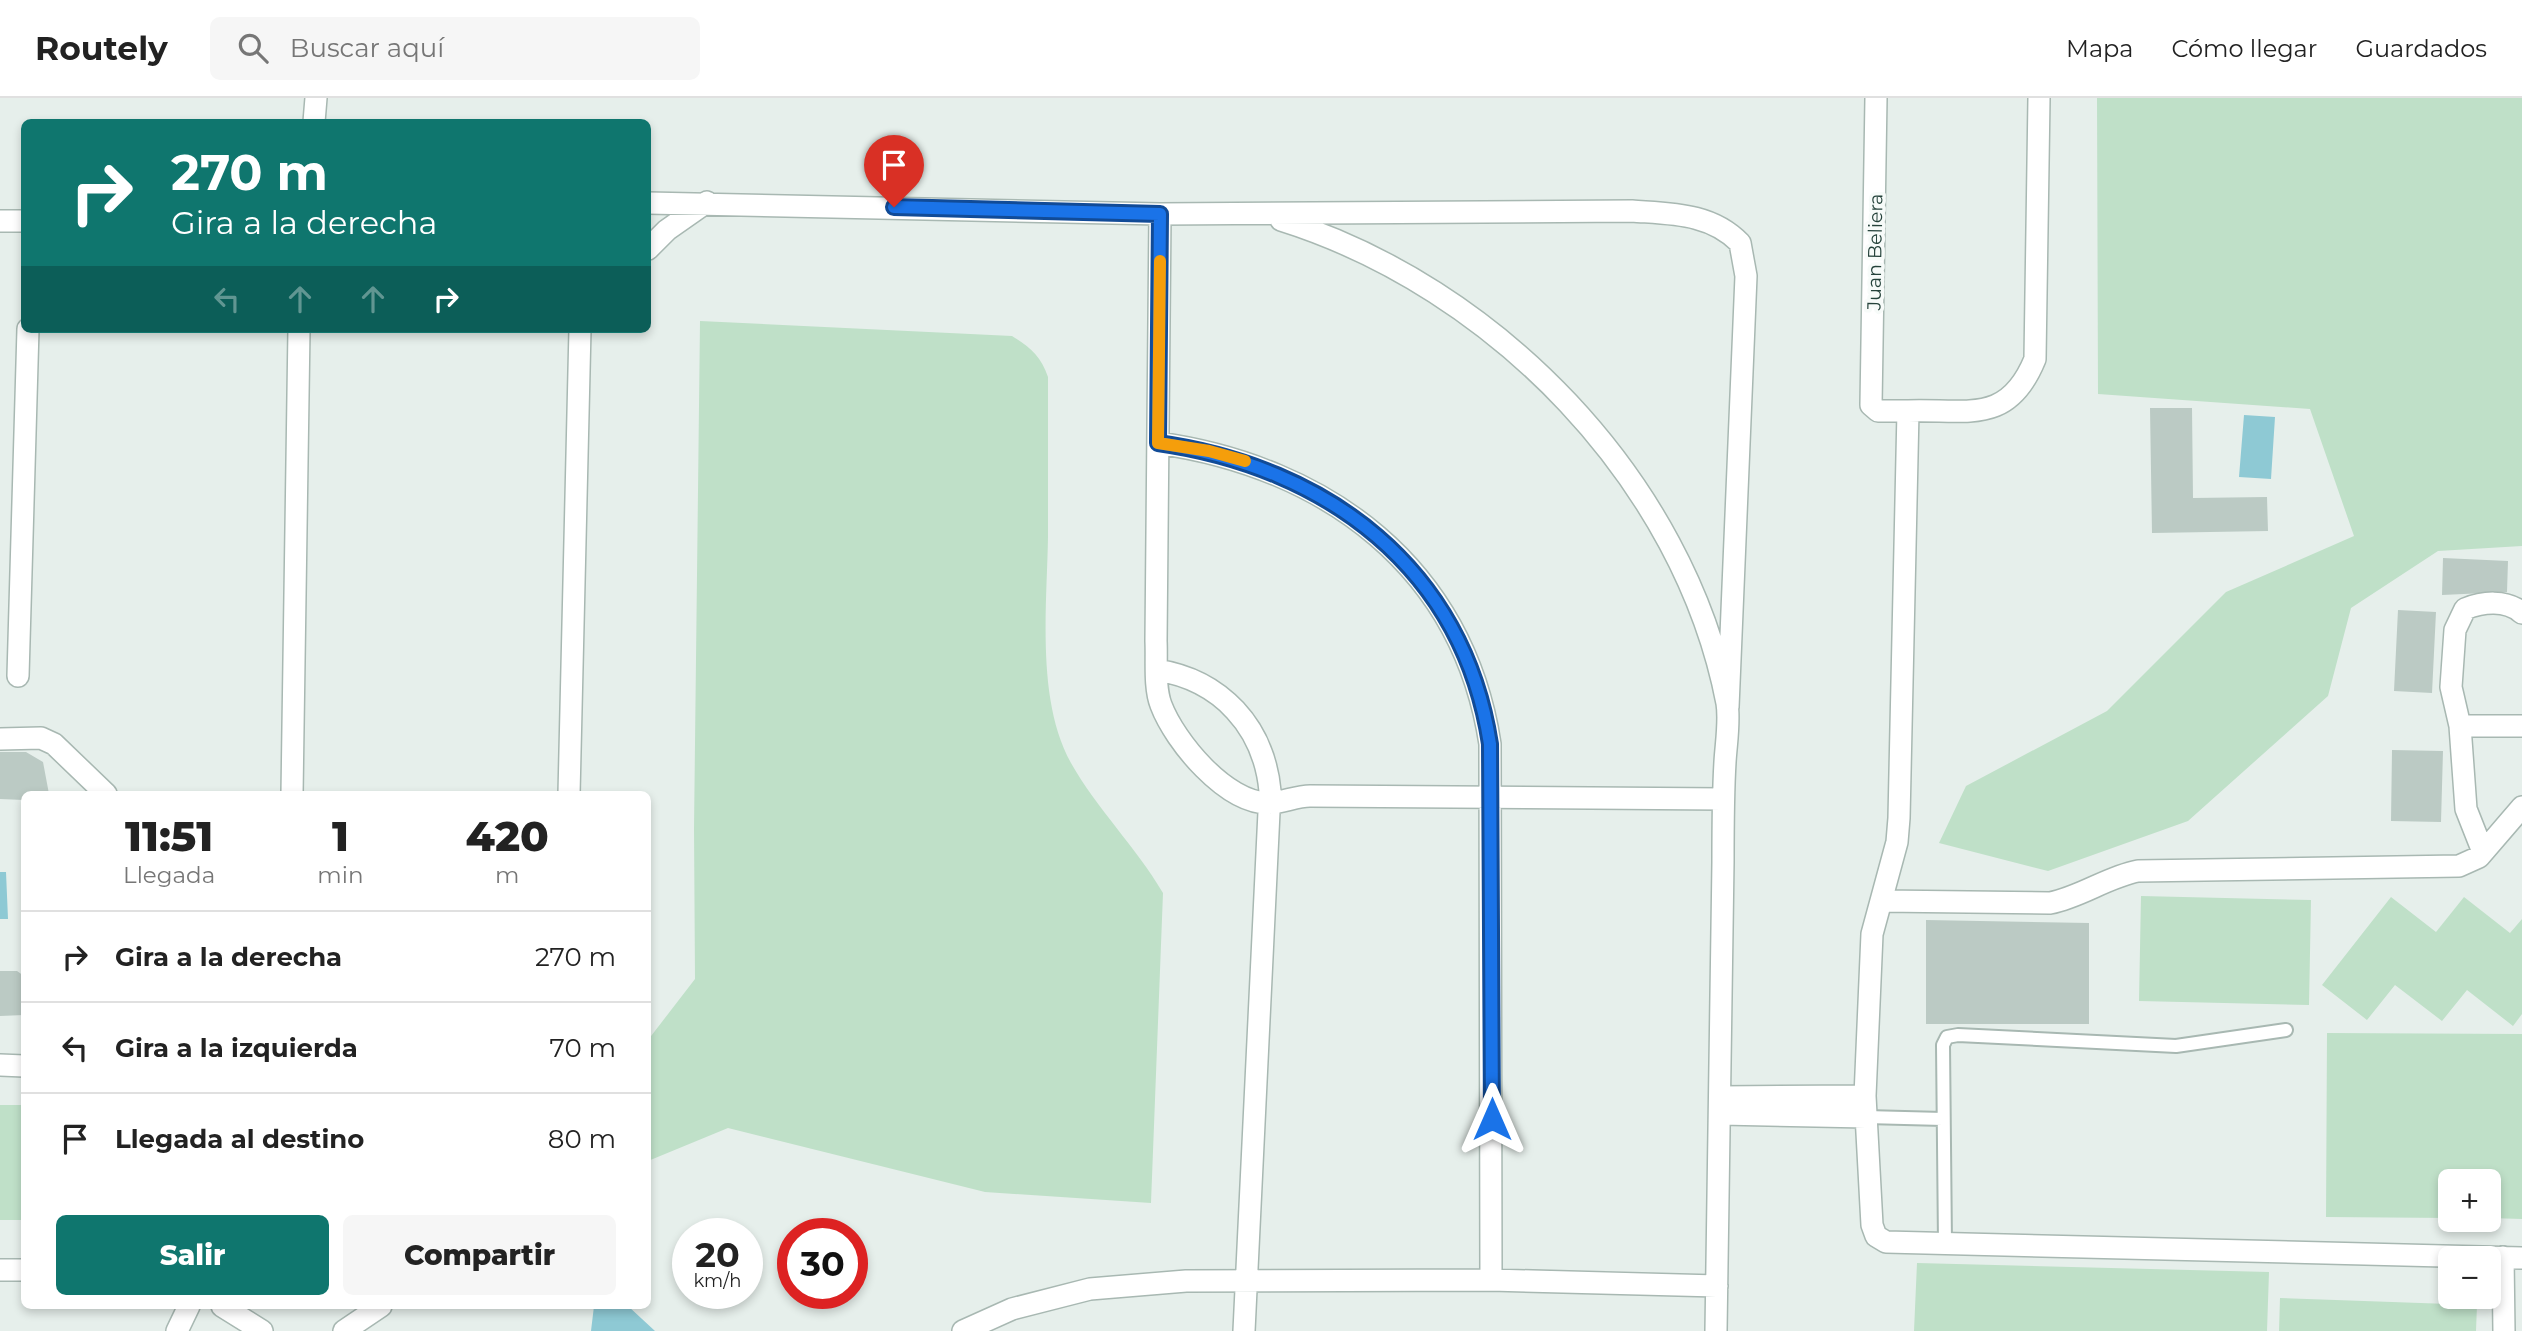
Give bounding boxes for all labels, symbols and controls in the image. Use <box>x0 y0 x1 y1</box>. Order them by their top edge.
search box <box>210 17 700 80</box>
text: Routely <box>35 28 168 68</box>
icon: search <box>234 29 272 67</box>
text: Buscar aquí <box>290 32 444 64</box>
text: Mapa <box>2066 34 2133 63</box>
text: Cómo llegar <box>2171 34 2317 63</box>
text: Guardados <box>2355 34 2487 63</box>
pin <box>864 135 924 207</box>
text: 270 m <box>171 143 328 202</box>
icon: arrive <box>875 146 913 184</box>
icon: right <box>56 147 147 238</box>
street label: Juan Beliera <box>1862 193 1888 312</box>
text: Gira a la derecha <box>171 203 437 242</box>
icon: left <box>208 280 246 318</box>
icon: ahead <box>281 280 319 318</box>
icon: ahead <box>354 280 392 318</box>
icon: right <box>427 280 465 318</box>
text: 11:51 <box>125 810 213 862</box>
text: 1 <box>332 810 349 862</box>
text: 420 <box>466 810 549 862</box>
text: Llegada <box>123 861 215 889</box>
text: min <box>317 861 363 889</box>
text: m <box>495 861 519 889</box>
icon: right <box>56 938 94 976</box>
text: Gira a la derecha <box>115 941 342 973</box>
text: 270 m <box>535 941 616 973</box>
icon: left <box>56 1029 94 1067</box>
text: Gira a la izquierda <box>115 1032 358 1064</box>
text: 70 m <box>550 1032 616 1064</box>
position arrow <box>1455 1082 1529 1156</box>
icon: arrive <box>56 1120 94 1158</box>
text: Llegada al destino <box>115 1123 364 1155</box>
text: 80 m <box>548 1123 616 1155</box>
map controls <box>2438 1169 2501 1309</box>
button: + <box>2438 1169 2501 1232</box>
button: Salir <box>56 1215 329 1295</box>
button: Compartir <box>343 1215 616 1295</box>
speed limit sign: 30 <box>777 1218 868 1309</box>
text: 20 <box>695 1233 740 1276</box>
button: − <box>2438 1246 2501 1309</box>
text: km/h <box>693 1270 742 1292</box>

